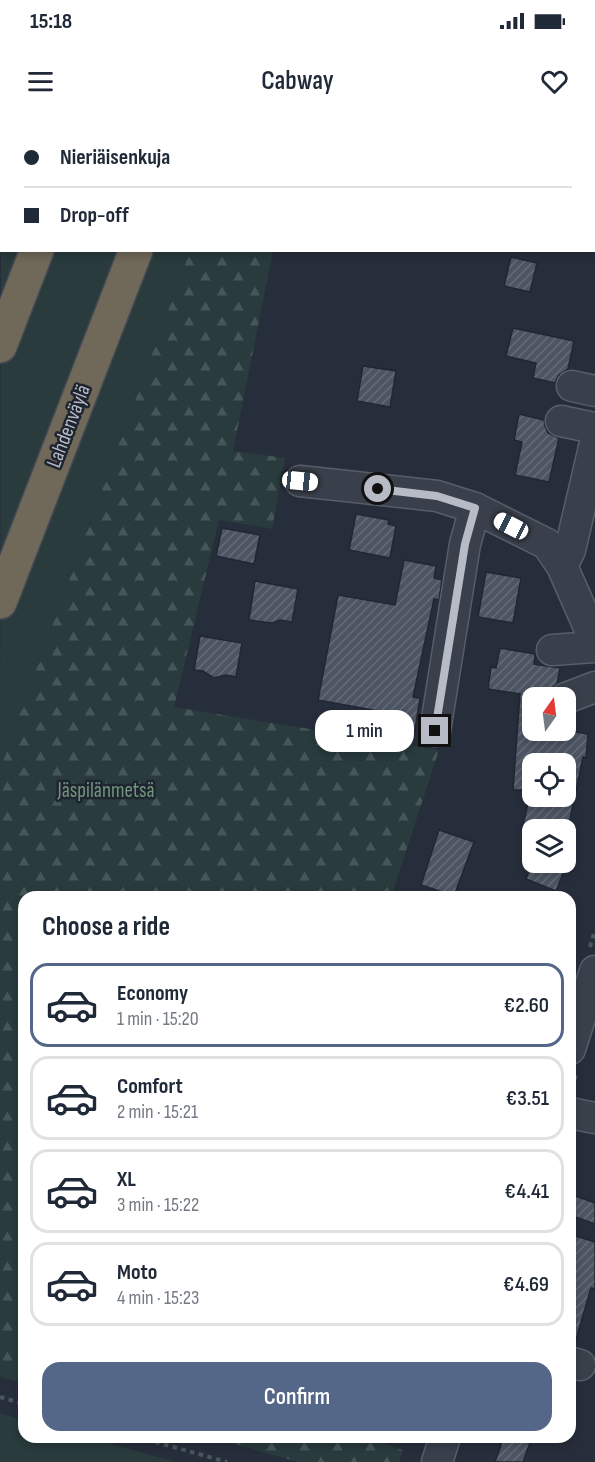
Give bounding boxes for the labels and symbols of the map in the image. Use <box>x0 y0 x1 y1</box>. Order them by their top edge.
street label: Lahdenväylä <box>41 381 96 471</box>
car <box>281 470 319 492</box>
route start <box>364 475 391 502</box>
car <box>491 510 531 542</box>
north arrow <box>522 687 576 741</box>
callout: 1 min <box>315 710 414 752</box>
route end <box>421 717 448 744</box>
park label: Jäspilänmetsä <box>56 778 155 803</box>

